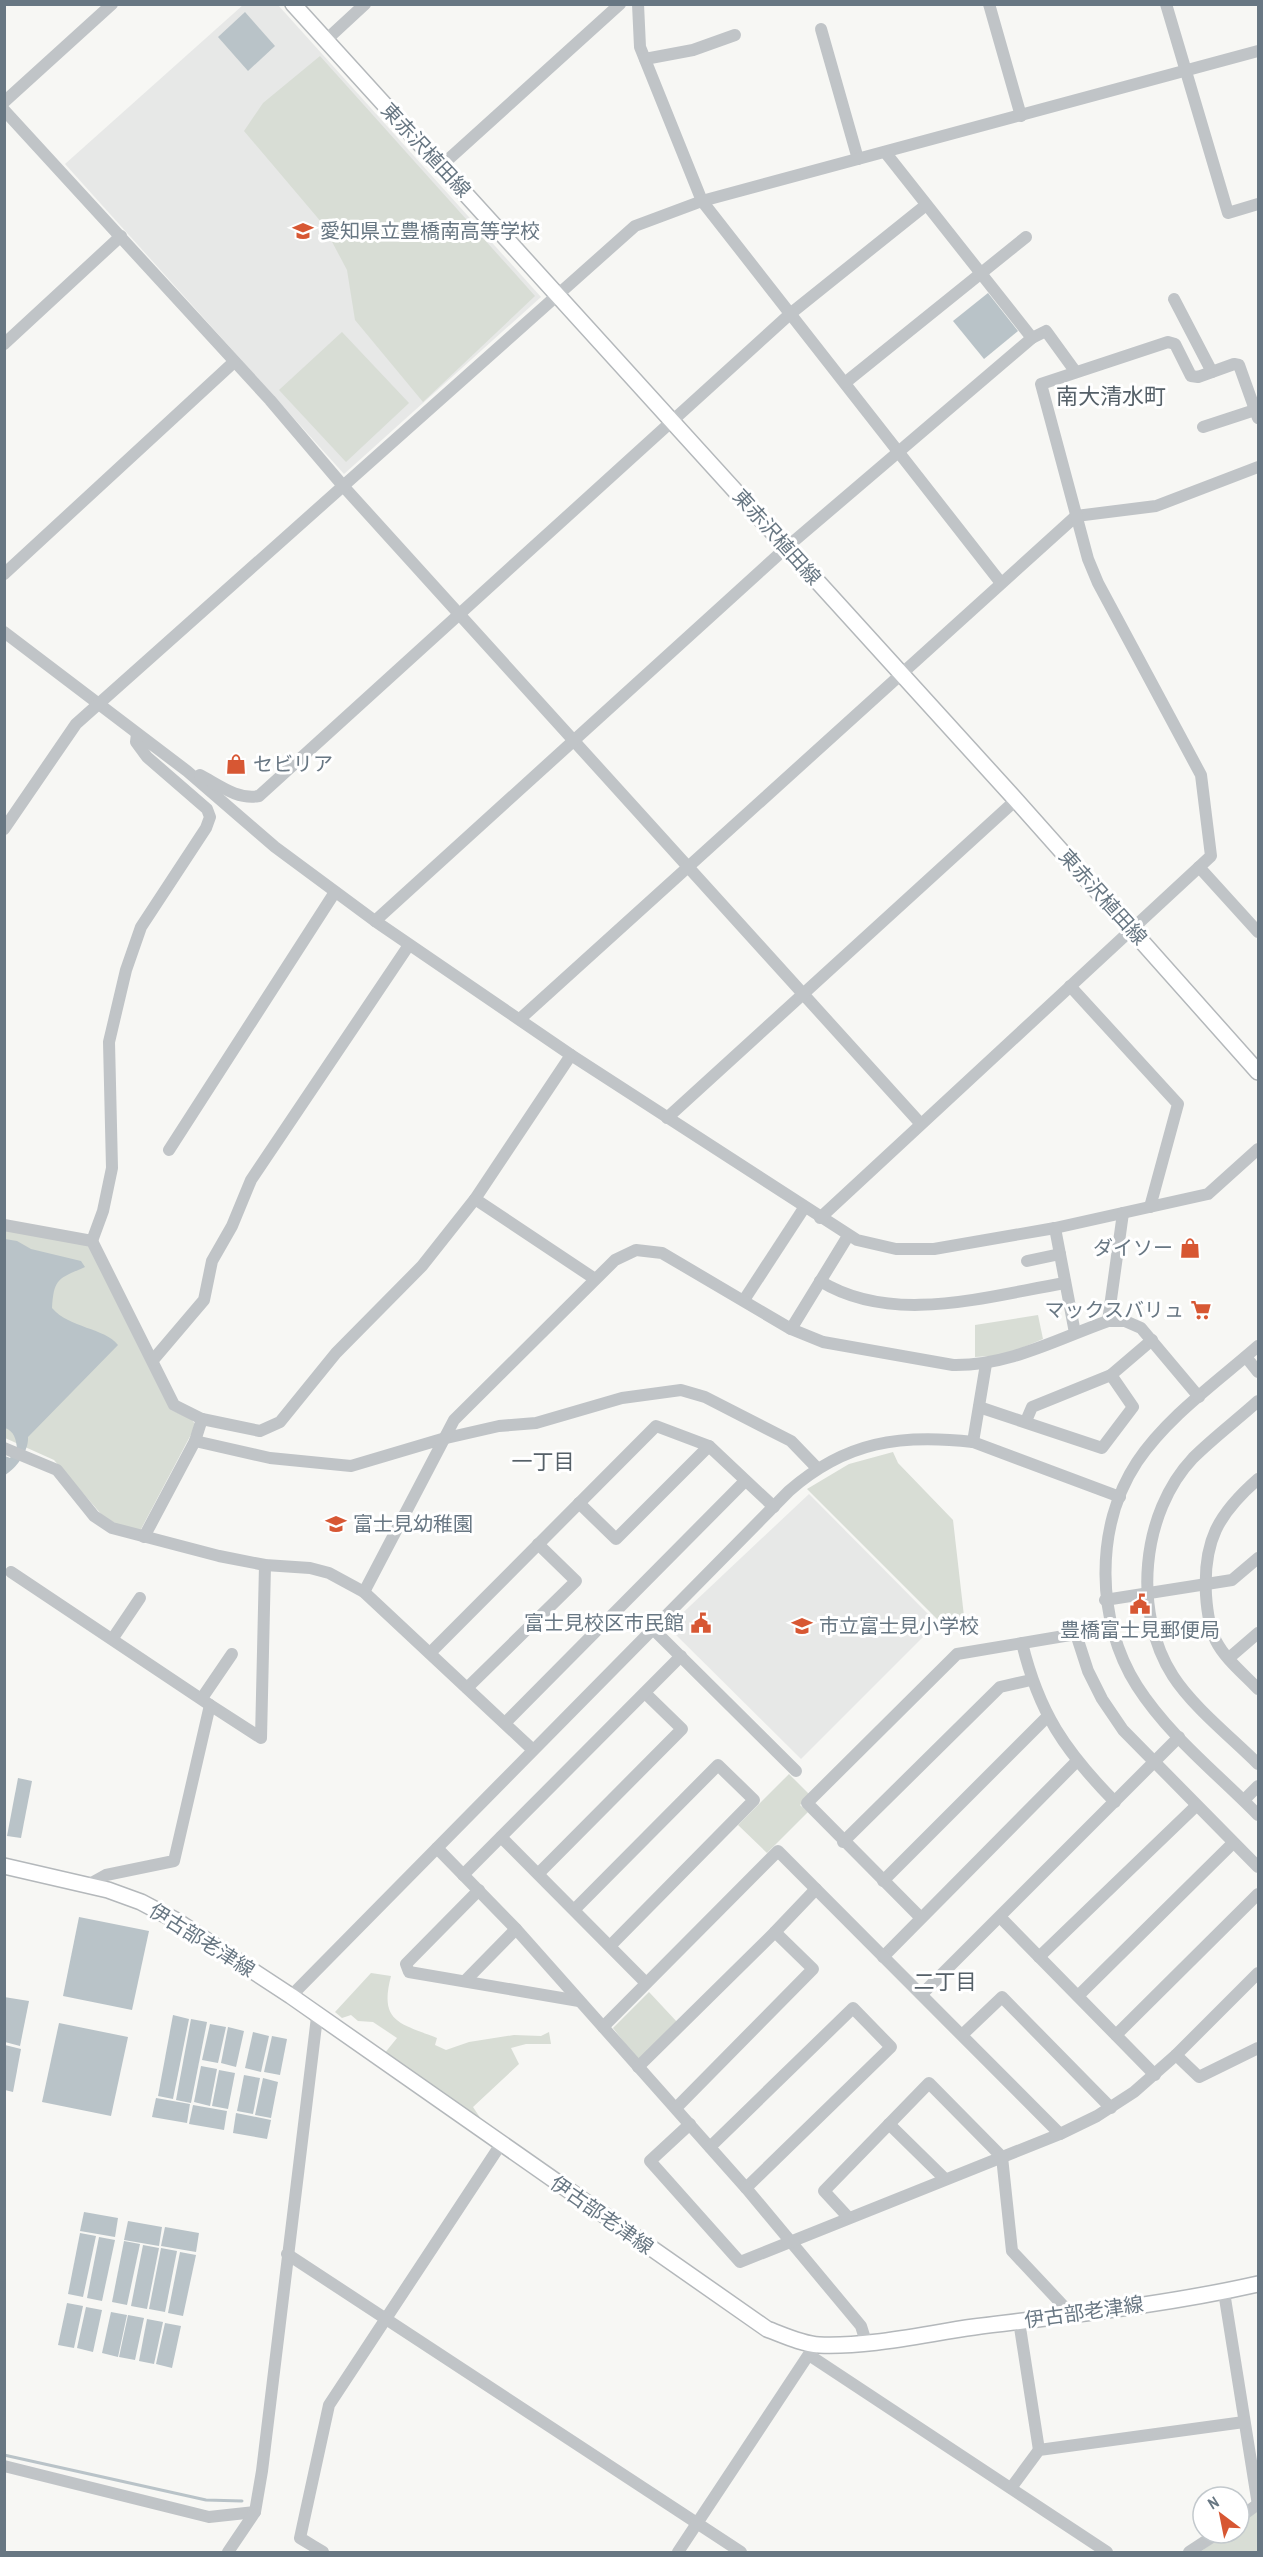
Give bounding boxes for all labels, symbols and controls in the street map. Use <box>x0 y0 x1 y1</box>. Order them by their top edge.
street label: 東赤沢植田線 <box>376 97 477 203</box>
place label: 愛知県立豊橋南高等学校 <box>320 217 540 244</box>
school or university icon: 愛知県立豊橋南高等学校 <box>291 219 315 243</box>
district label: 南大清水町 <box>1056 381 1166 411</box>
street label: 東赤沢植田線 <box>727 483 828 590</box>
place label: セビリア <box>253 750 333 777</box>
shop icon: セビリア <box>224 752 248 776</box>
street label: 東赤沢植田線 <box>1053 843 1154 950</box>
place label: ダイソー <box>1093 1234 1173 1261</box>
shop icon: ダイソー <box>1178 1236 1202 1260</box>
place label: マックスバリュ <box>1045 1296 1184 1323</box>
supermarket icon: マックスバリュ <box>1189 1298 1213 1322</box>
district label: 一丁目 <box>512 1447 575 1476</box>
place label: 富士見幼稚園 <box>353 1510 473 1537</box>
school or university icon: 富士見幼稚園 <box>324 1512 348 1536</box>
public building icon: 豊橋富士見郵便局 <box>1128 1592 1152 1616</box>
place label: 富士見校区市民館 <box>524 1609 684 1636</box>
public building icon: 富士見校区市民館 <box>689 1611 713 1635</box>
place label: 市立富士見小学校 <box>819 1612 979 1639</box>
school or university icon: 市立富士見小学校 <box>790 1614 814 1638</box>
place label: 豊橋富士見郵便局 <box>1060 1616 1220 1643</box>
street label: 伊古部老津線 <box>144 1896 260 1983</box>
district label: 二丁目 <box>914 1967 977 1996</box>
street label: 伊古部老津線 <box>545 2169 659 2260</box>
street label: 伊古部老津線 <box>1023 2290 1145 2333</box>
north arrow <box>1191 2485 1251 2545</box>
text: N <box>1203 2490 1223 2514</box>

